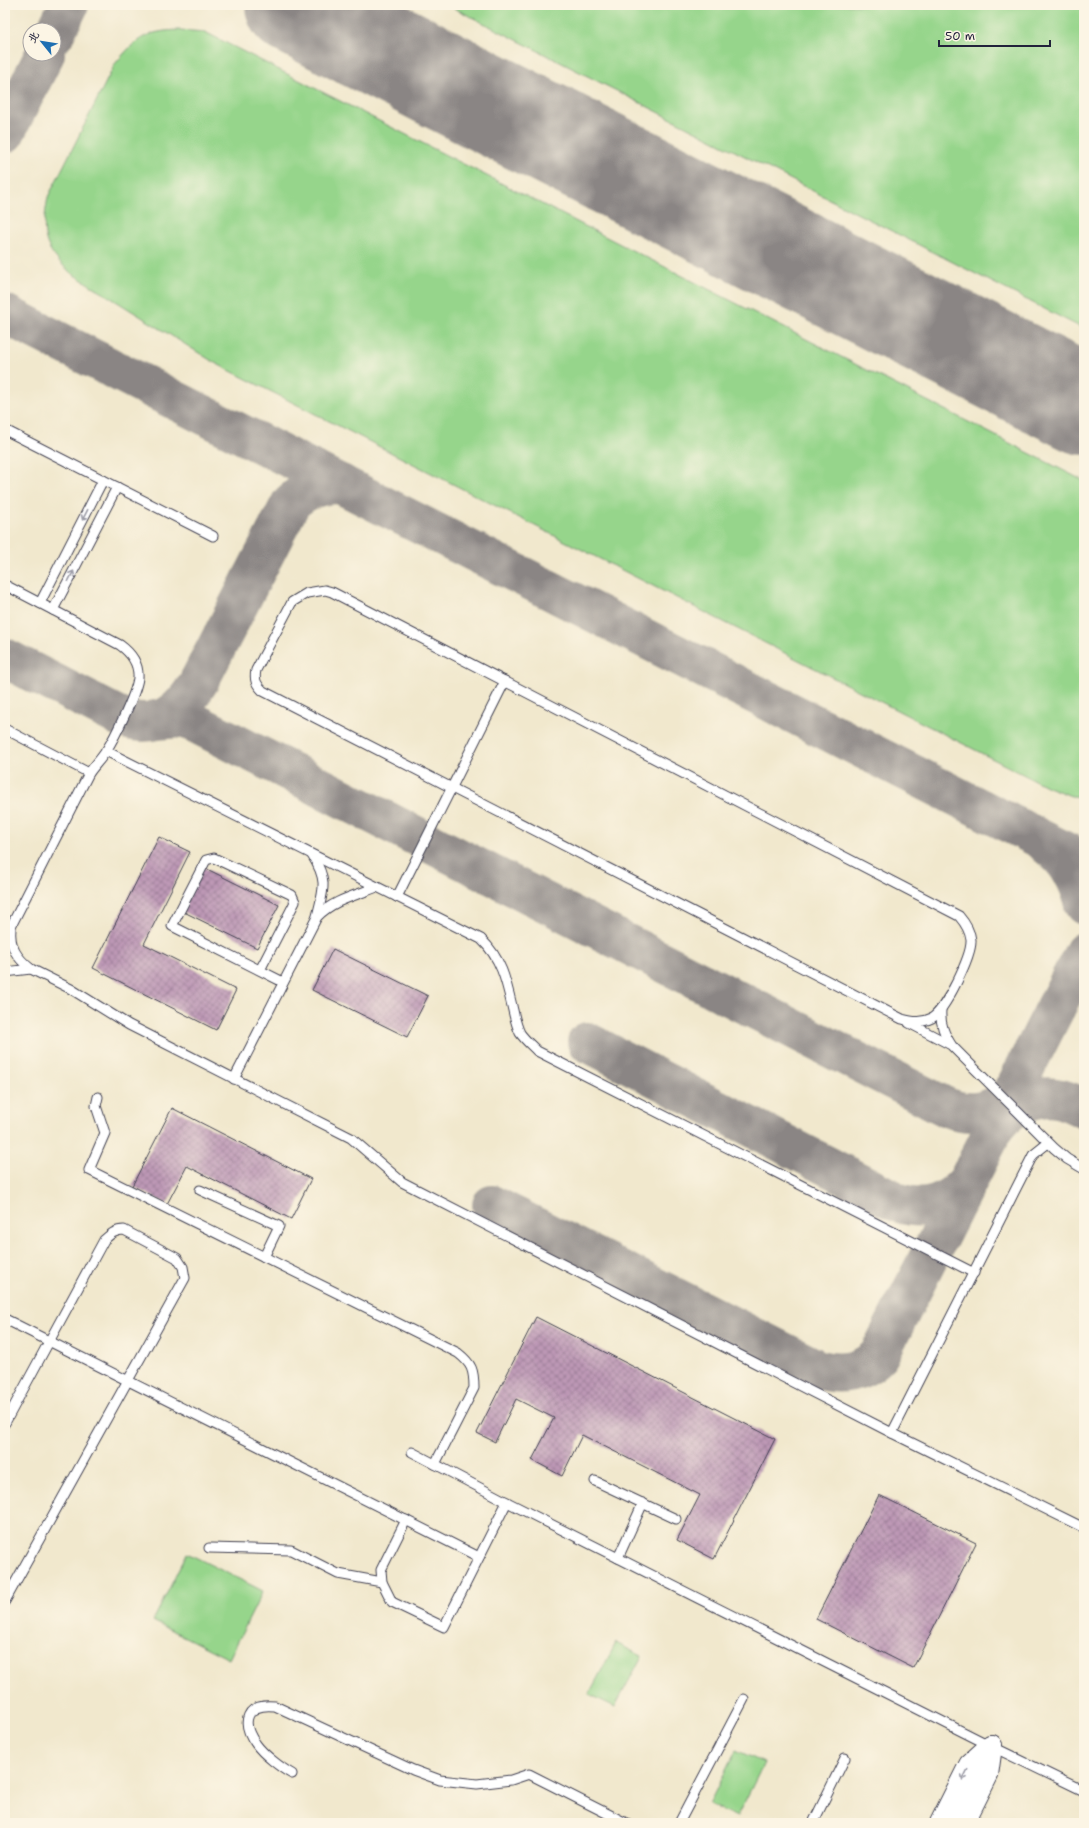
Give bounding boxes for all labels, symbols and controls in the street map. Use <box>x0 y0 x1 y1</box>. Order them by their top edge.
north arrow <box>22 22 62 62</box>
scale bar <box>939 22 1050 48</box>
text: 50 m <box>945 28 975 44</box>
text: 北 <box>25 29 43 46</box>
one-way arrow <box>81 508 89 520</box>
one-way arrow <box>68 570 75 582</box>
one-way arrow <box>961 1768 968 1780</box>

